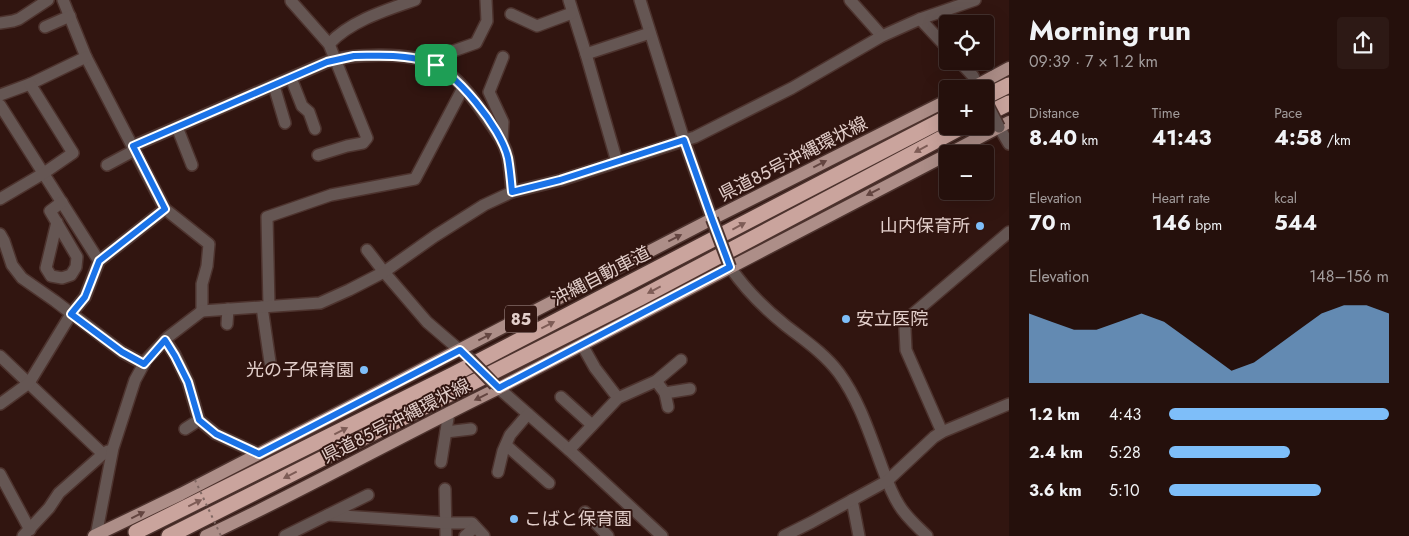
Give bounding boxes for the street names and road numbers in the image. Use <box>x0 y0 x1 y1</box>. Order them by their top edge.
street label: 県道85号沖縄環状線 <box>714 110 872 208</box>
street label: 沖縄自動車道 <box>547 240 655 312</box>
road number: 85 <box>505 306 537 332</box>
street label: 県道85号沖縄環状線 <box>317 372 475 470</box>

